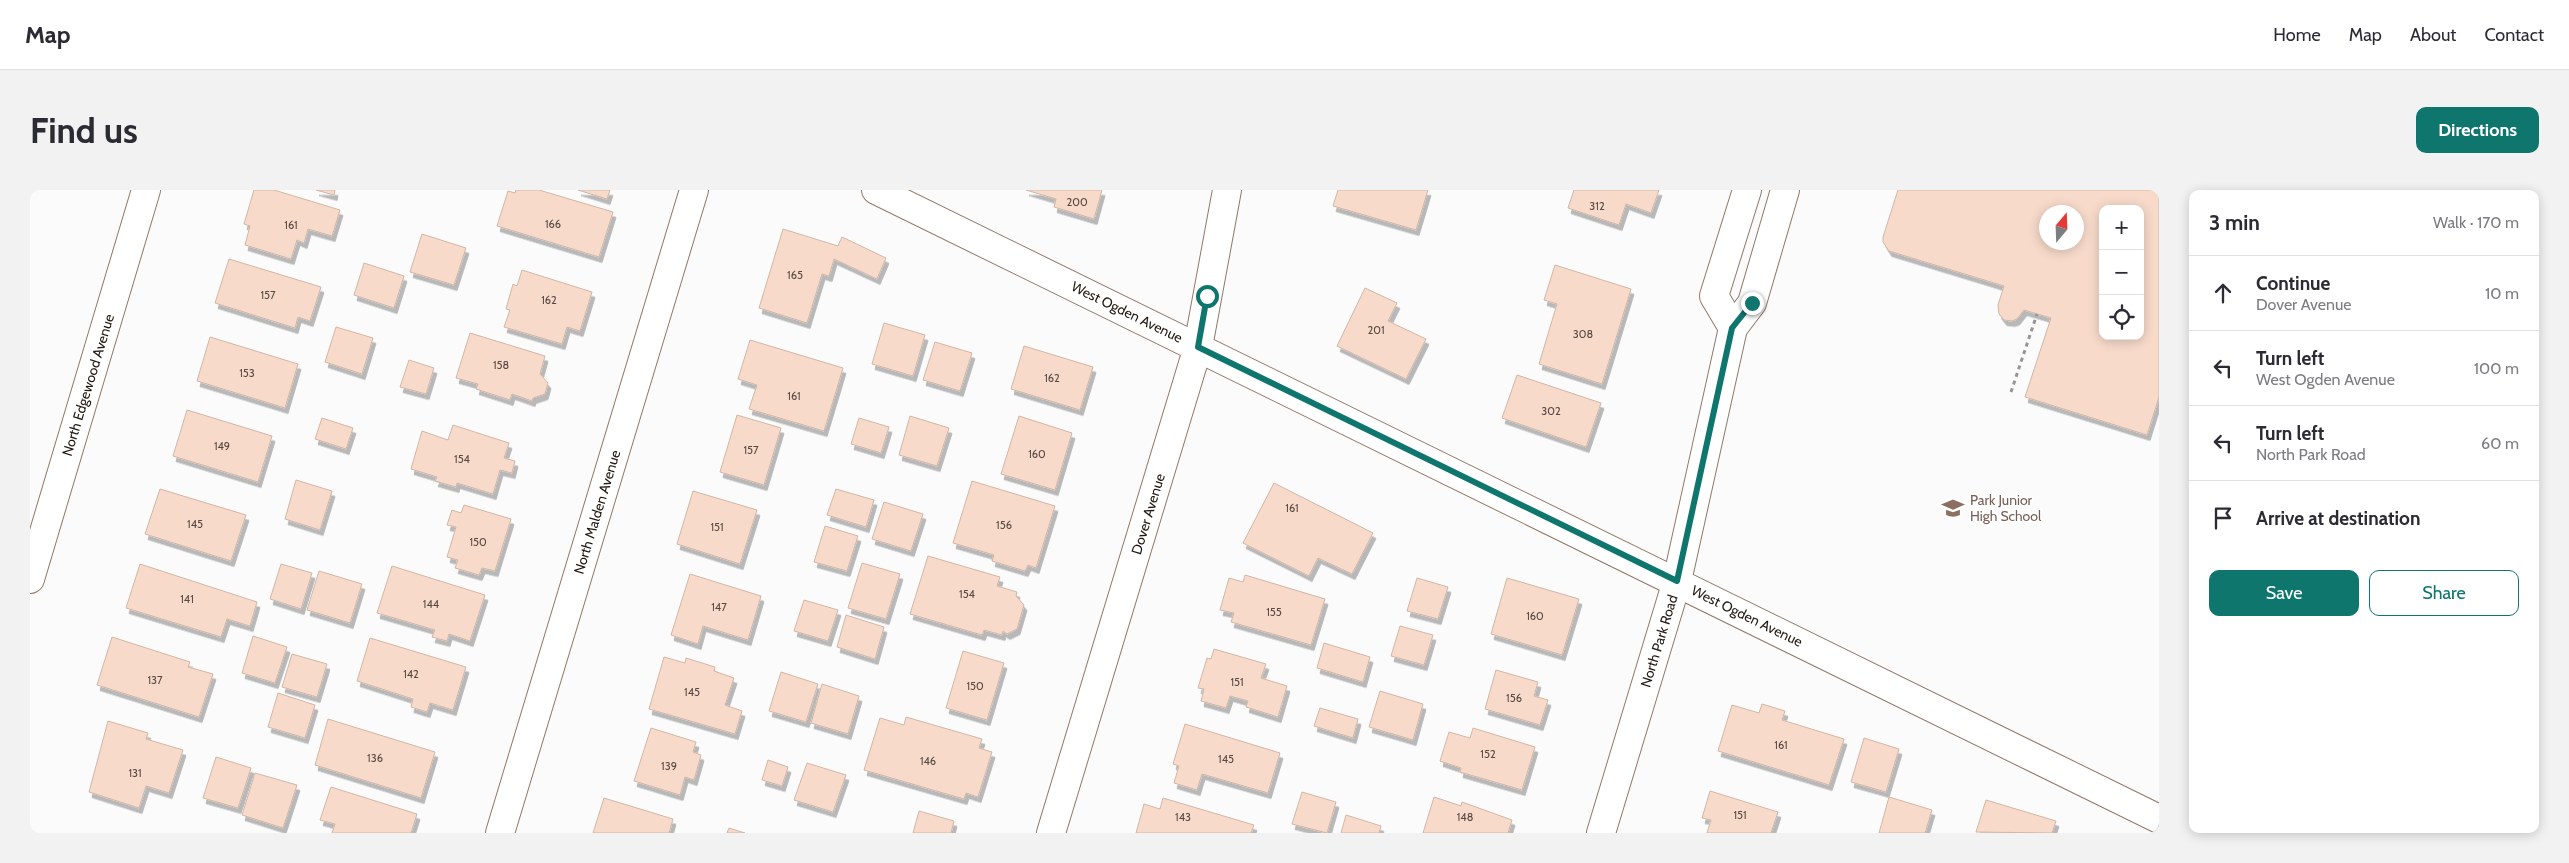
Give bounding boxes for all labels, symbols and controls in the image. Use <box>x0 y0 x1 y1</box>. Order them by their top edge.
text: Map <box>25 20 71 49</box>
text: Home <box>2273 24 2321 46</box>
text: Map <box>2349 24 2382 46</box>
text: About <box>2410 24 2456 46</box>
text: Contact <box>2484 24 2544 46</box>
button: Directions <box>2416 107 2539 153</box>
text: Find us <box>30 109 138 152</box>
house number: 200 <box>1066 195 1088 209</box>
house number: 312 <box>1589 199 1605 213</box>
north arrow <box>2039 205 2084 250</box>
map controls <box>2099 205 2144 340</box>
button: + <box>2099 205 2144 250</box>
text: 3 min <box>2209 210 2260 235</box>
text: Walk · 170 m <box>2433 213 2519 232</box>
house number: 166 <box>545 217 561 231</box>
house number: 161 <box>284 218 298 232</box>
button: − <box>2099 250 2144 295</box>
house number: 165 <box>787 268 803 282</box>
text: Continue <box>2256 272 2330 295</box>
street label: West Ogden Avenue <box>1068 277 1186 347</box>
icon: ahead <box>2209 279 2237 307</box>
text: 10 m <box>2485 284 2519 303</box>
route start <box>1196 285 1219 308</box>
house number: 157 <box>260 288 276 302</box>
route end <box>1741 292 1764 315</box>
house number: 162 <box>541 293 557 307</box>
button: locate <box>2099 295 2144 340</box>
text: Dover Avenue <box>2256 295 2352 314</box>
street label: North Edgewood Avenue <box>58 312 118 458</box>
house number: 201 <box>1367 323 1385 337</box>
house number: 308 <box>1573 327 1593 341</box>
text: Turn left <box>2256 347 2324 370</box>
icon: left <box>2209 354 2237 382</box>
house number: 158 <box>493 358 509 372</box>
text: 100 m <box>2474 359 2519 378</box>
house number: 153 <box>239 366 255 380</box>
text: West Ogden Avenue <box>2256 370 2395 389</box>
house number: 162 <box>1044 371 1060 385</box>
house number: 161 <box>787 389 801 403</box>
house number: 302 <box>1541 404 1561 418</box>
text: Turn left <box>2256 422 2324 445</box>
icon: left <box>2209 429 2237 457</box>
text: 60 m <box>2481 434 2519 453</box>
house number: 149 <box>214 439 230 453</box>
house number: 157 <box>743 443 759 457</box>
text: North Park Road <box>2256 445 2366 464</box>
house number: 160 <box>1028 447 1046 461</box>
street label: North Malden Avenue <box>570 448 624 576</box>
house number: 154 <box>454 452 471 466</box>
street label: Dover Avenue <box>1127 471 1169 557</box>
place label: Park Junior High School <box>1970 491 2042 525</box>
school or university icon: Park Junior High School <box>1940 495 1966 521</box>
house number: 161 <box>1285 501 1299 515</box>
icon: arrive <box>2209 504 2237 532</box>
text: Arrive at destination <box>2256 507 2420 530</box>
house number: 145 <box>187 517 203 531</box>
house number: 156 <box>996 518 1012 532</box>
house number: 151 <box>710 520 724 534</box>
house number: 150 <box>469 535 487 549</box>
button: Save <box>2209 570 2359 616</box>
button: Share <box>2369 570 2519 616</box>
street label: West Ogden Avenue <box>1688 581 1806 651</box>
house number: 154 <box>959 587 976 601</box>
house number: 141 <box>180 592 194 606</box>
street label: North Park Road <box>1636 592 1682 690</box>
house number: 144 <box>423 597 440 611</box>
house number: 147 <box>711 600 727 614</box>
house number: 155 <box>1266 605 1282 619</box>
house number: 160 <box>1526 609 1544 623</box>
house number: 142 <box>403 667 419 681</box>
house number: 137 <box>147 673 163 687</box>
house number: 151 <box>1230 675 1244 689</box>
house number: 150 <box>966 679 984 693</box>
house number: 145 <box>684 685 700 699</box>
house number: 156 <box>1506 691 1522 705</box>
house number: 161 <box>1774 738 1788 752</box>
house number: 152 <box>1480 747 1496 761</box>
house number: 136 <box>367 751 383 765</box>
house number: 145 <box>1218 752 1234 766</box>
house number: 146 <box>920 754 936 768</box>
house number: 139 <box>661 759 677 773</box>
house number: 131 <box>128 766 142 780</box>
house number: 151 <box>1733 808 1747 822</box>
house number: 143 <box>1175 810 1191 824</box>
house number: 148 <box>1457 810 1473 824</box>

